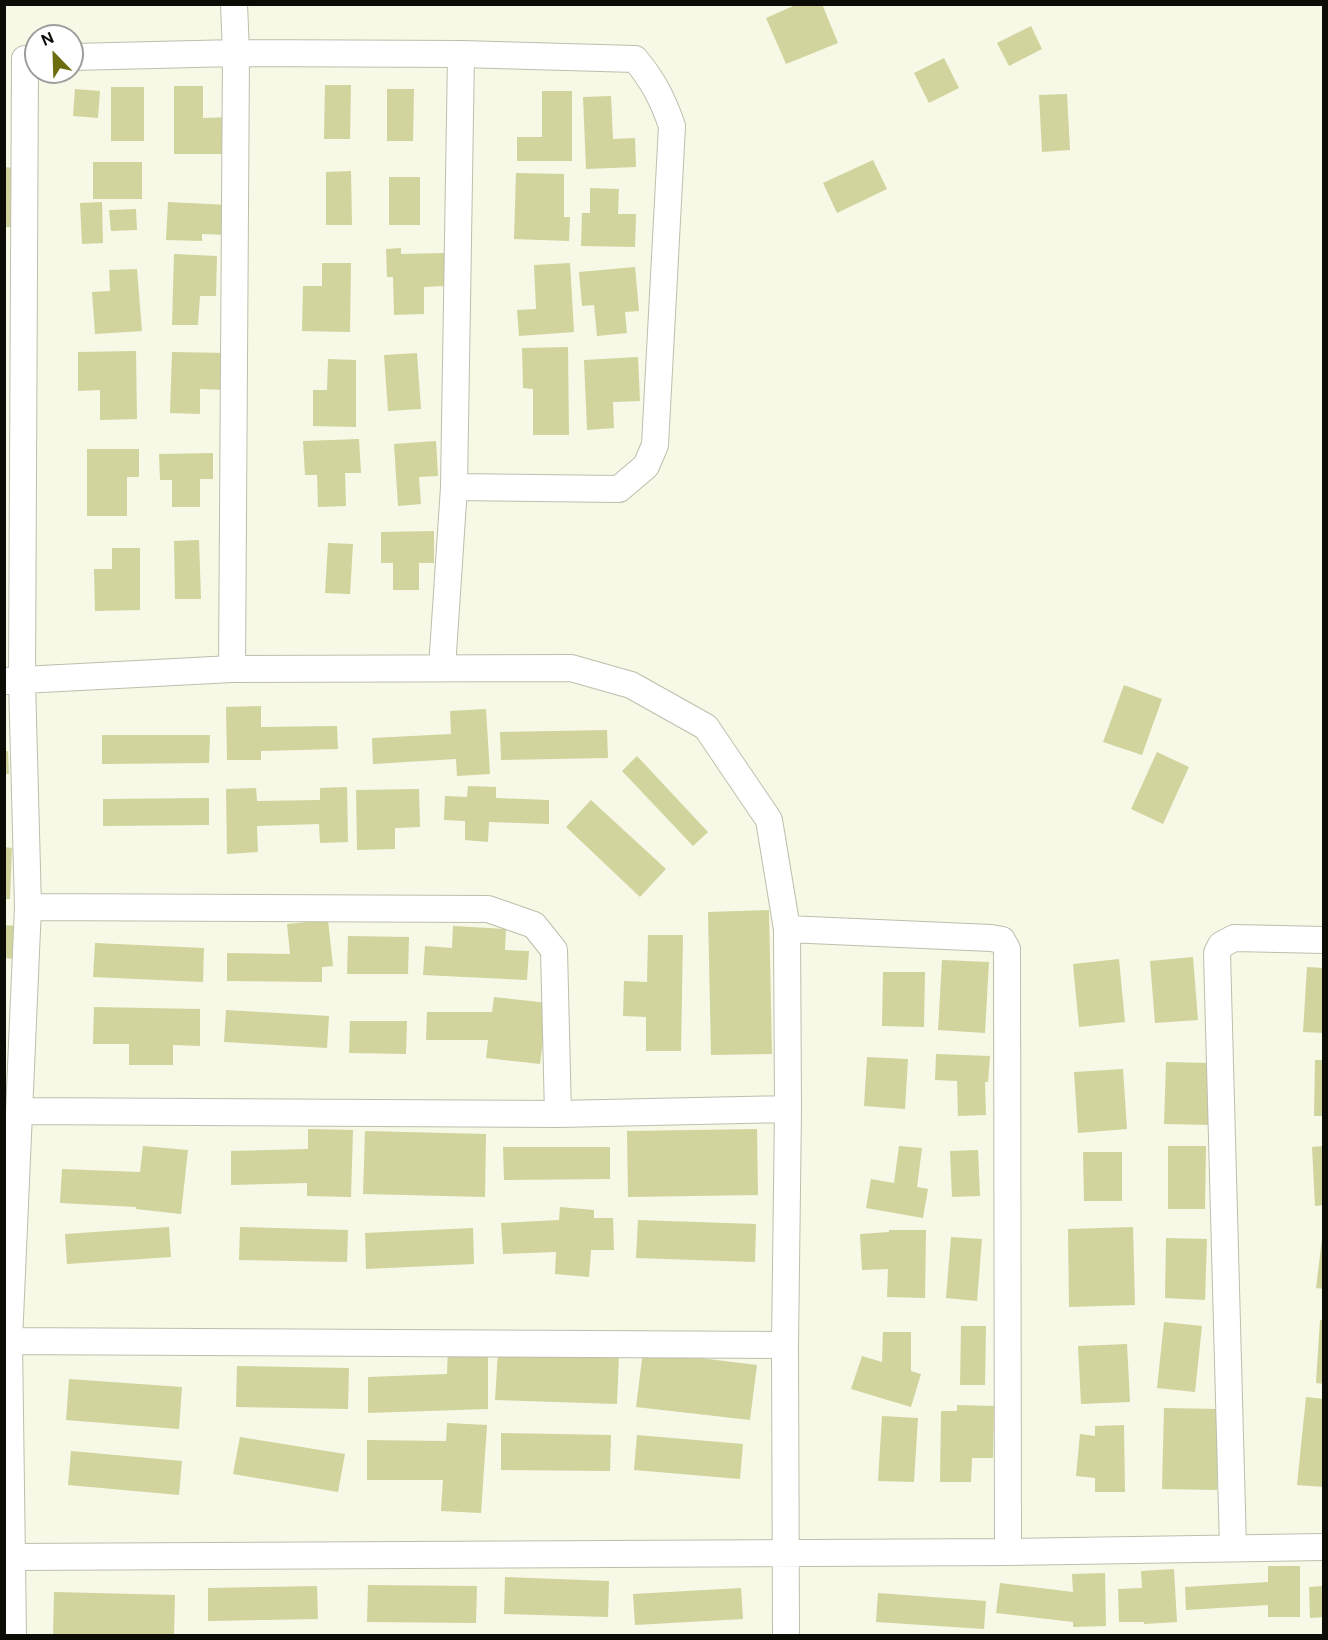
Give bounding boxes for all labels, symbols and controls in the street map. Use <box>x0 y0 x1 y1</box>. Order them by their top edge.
north arrow <box>24 24 84 84</box>
text: N <box>38 27 57 51</box>

